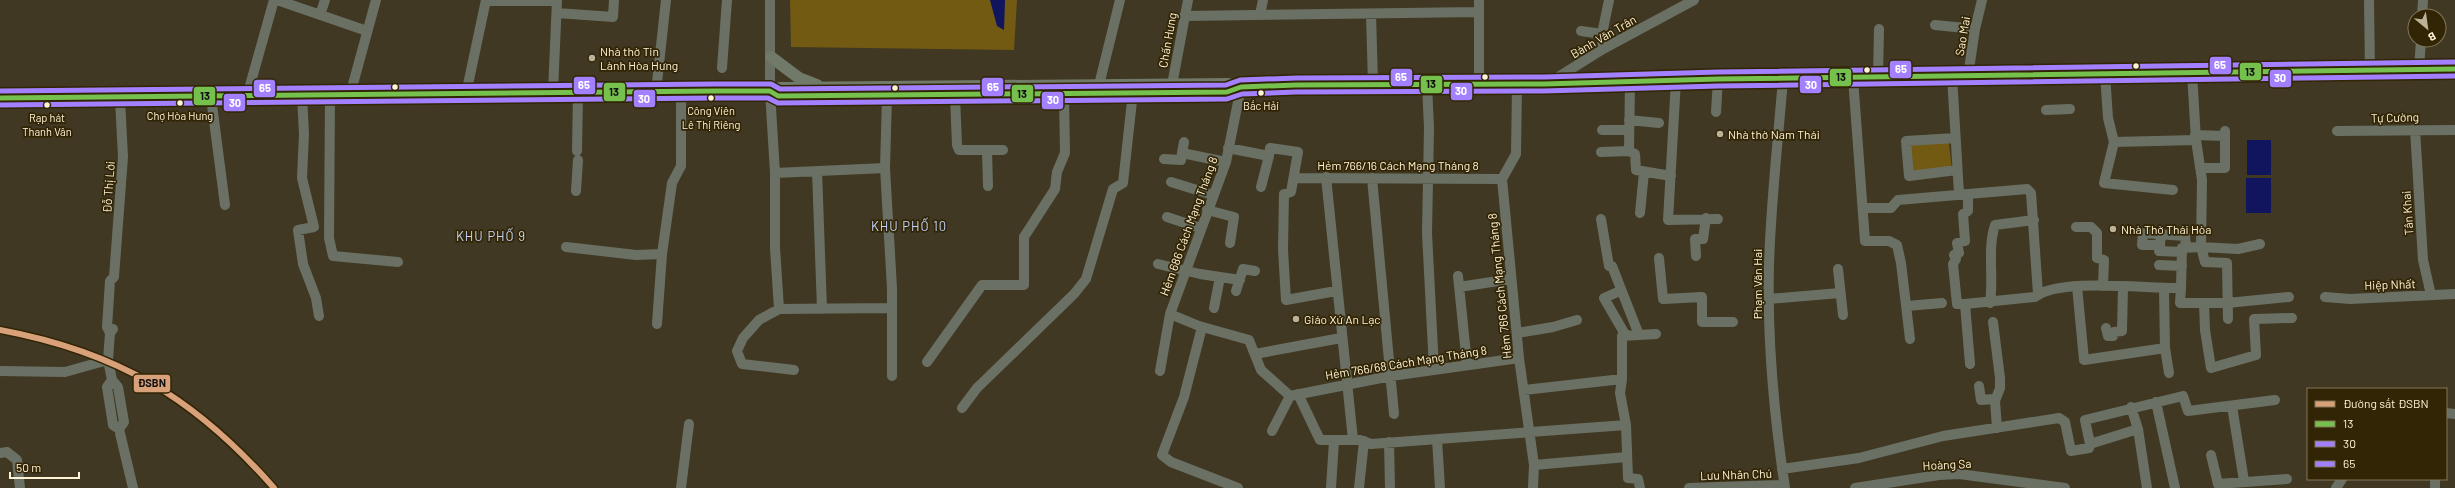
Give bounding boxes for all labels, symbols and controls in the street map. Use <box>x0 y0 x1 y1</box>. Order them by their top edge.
north arrow <box>2407 8 2447 48</box>
street label: Chấn Hưng <box>1155 11 1179 69</box>
street label: Bành Văn Trân <box>1568 12 1638 60</box>
street label: Sao Mai <box>1952 15 1972 57</box>
text: B <box>2426 30 2438 45</box>
place label: Nhà thờ Tin Lành Hòa Hưng <box>600 44 678 72</box>
marker: Nhà thờ Tin Lành Hòa Hưng <box>587 53 597 63</box>
line badge: 65 <box>2209 56 2232 75</box>
text: 65 <box>2214 58 2226 71</box>
line badge: 65 <box>1889 60 1912 79</box>
unlabelled marker <box>2131 61 2141 71</box>
text: 65 <box>1895 62 1907 75</box>
line badge: 13 <box>2239 62 2262 81</box>
unlabelled marker <box>1862 65 1872 75</box>
text: 13 <box>2245 65 2255 78</box>
line badge: 65 <box>1390 68 1413 87</box>
line badge: 13 <box>1829 68 1852 87</box>
line badge: 30 <box>2269 69 2292 88</box>
text: 65 <box>1395 70 1407 83</box>
text: 13 <box>1836 70 1846 83</box>
text: 30 <box>2274 71 2286 84</box>
unlabelled marker <box>1480 72 1490 82</box>
line badge: 13 <box>1420 75 1443 94</box>
line badge: 30 <box>1799 75 1822 94</box>
line badge: 65 <box>573 76 596 95</box>
line badge: 65 <box>981 77 1004 97</box>
text: 13 <box>1426 77 1436 90</box>
text: 65 <box>578 78 590 91</box>
text: 30 <box>1805 78 1817 91</box>
line badge: 65 <box>253 79 276 98</box>
text: 65 <box>987 80 999 93</box>
text: 65 <box>259 81 271 94</box>
unlabelled marker <box>390 82 400 92</box>
line badge: 13 <box>603 82 626 102</box>
line badge: 30 <box>1450 82 1473 101</box>
unlabelled marker <box>890 83 900 93</box>
line badge: 13 <box>1011 84 1034 103</box>
text: 30 <box>1455 84 1467 97</box>
text: 13 <box>609 85 619 98</box>
line badge: 13 <box>193 86 216 106</box>
text: 13 <box>1017 87 1027 100</box>
marker: Bắc Hải <box>1256 88 1266 98</box>
text: 13 <box>200 89 210 102</box>
line badge: 30 <box>633 89 656 108</box>
line badge: 30 <box>1041 91 1064 110</box>
text: 30 <box>638 92 650 105</box>
line badge: 30 <box>223 93 246 112</box>
marker: Công Viên Lê Thị Riêng <box>706 93 716 103</box>
text: 30 <box>1047 93 1059 106</box>
text: 30 <box>229 96 241 109</box>
marker: Chợ Hòa Hưng <box>175 98 185 108</box>
place label: Bắc Hải <box>1243 99 1279 112</box>
marker: Rạp hát Thanh Vân <box>42 100 52 110</box>
place label: Công Viên Lê Thị Riêng <box>682 104 740 131</box>
place label: Chợ Hòa Hưng <box>147 109 213 122</box>
street label: Tự Cường <box>2371 109 2419 125</box>
place label: Rạp hát Thanh Vân <box>22 111 72 138</box>
place label: Nhà thờ Nam Thái <box>1728 127 1820 141</box>
marker: Nhà thờ Nam Thái <box>1715 129 1725 139</box>
street label: Hẻm 686 Cách Mạng Tháng 8 <box>1156 155 1220 297</box>
street label: Hẻm 766/16 Cách Mạng Tháng 8 <box>1317 158 1479 172</box>
street label: Đỗ Thị Lời <box>99 161 117 213</box>
street label: Tân Khai <box>2398 190 2416 236</box>
street label: Hẻm 766 Cách Mạng Tháng 8 <box>1484 213 1514 359</box>
district label: KHU PHỐ 10 <box>871 217 947 234</box>
place label: Nhà Thờ Thái Hòa <box>2121 222 2211 236</box>
marker: Nhà Thờ Thái Hòa <box>2108 224 2118 234</box>
district label: KHU PHỐ 9 <box>456 227 526 244</box>
street label: Phạm Văn Hai <box>1750 249 1764 319</box>
street label: Hiệp Nhất <box>2364 276 2416 292</box>
place label: Giáo Xứ An Lạc <box>1304 312 1381 326</box>
marker: Giáo Xứ An Lạc <box>1291 314 1301 324</box>
street label: Hẻm 766/68 Cách Mạng Tháng 8 <box>1324 342 1488 382</box>
line badge: ĐSBN <box>133 374 171 393</box>
text: ĐSBN <box>138 376 166 389</box>
legend <box>2307 388 2447 480</box>
text: Đường sắt ĐSBN <box>2343 396 2429 410</box>
text: 13 <box>2343 416 2353 430</box>
text: 30 <box>2343 436 2356 450</box>
scale bar <box>10 454 79 480</box>
street label: Hoàng Sa <box>1922 456 1972 472</box>
text: 65 <box>2343 456 2355 470</box>
text: 50 m <box>16 460 41 474</box>
street label: Lưu Nhân Chú <box>1700 466 1772 482</box>

